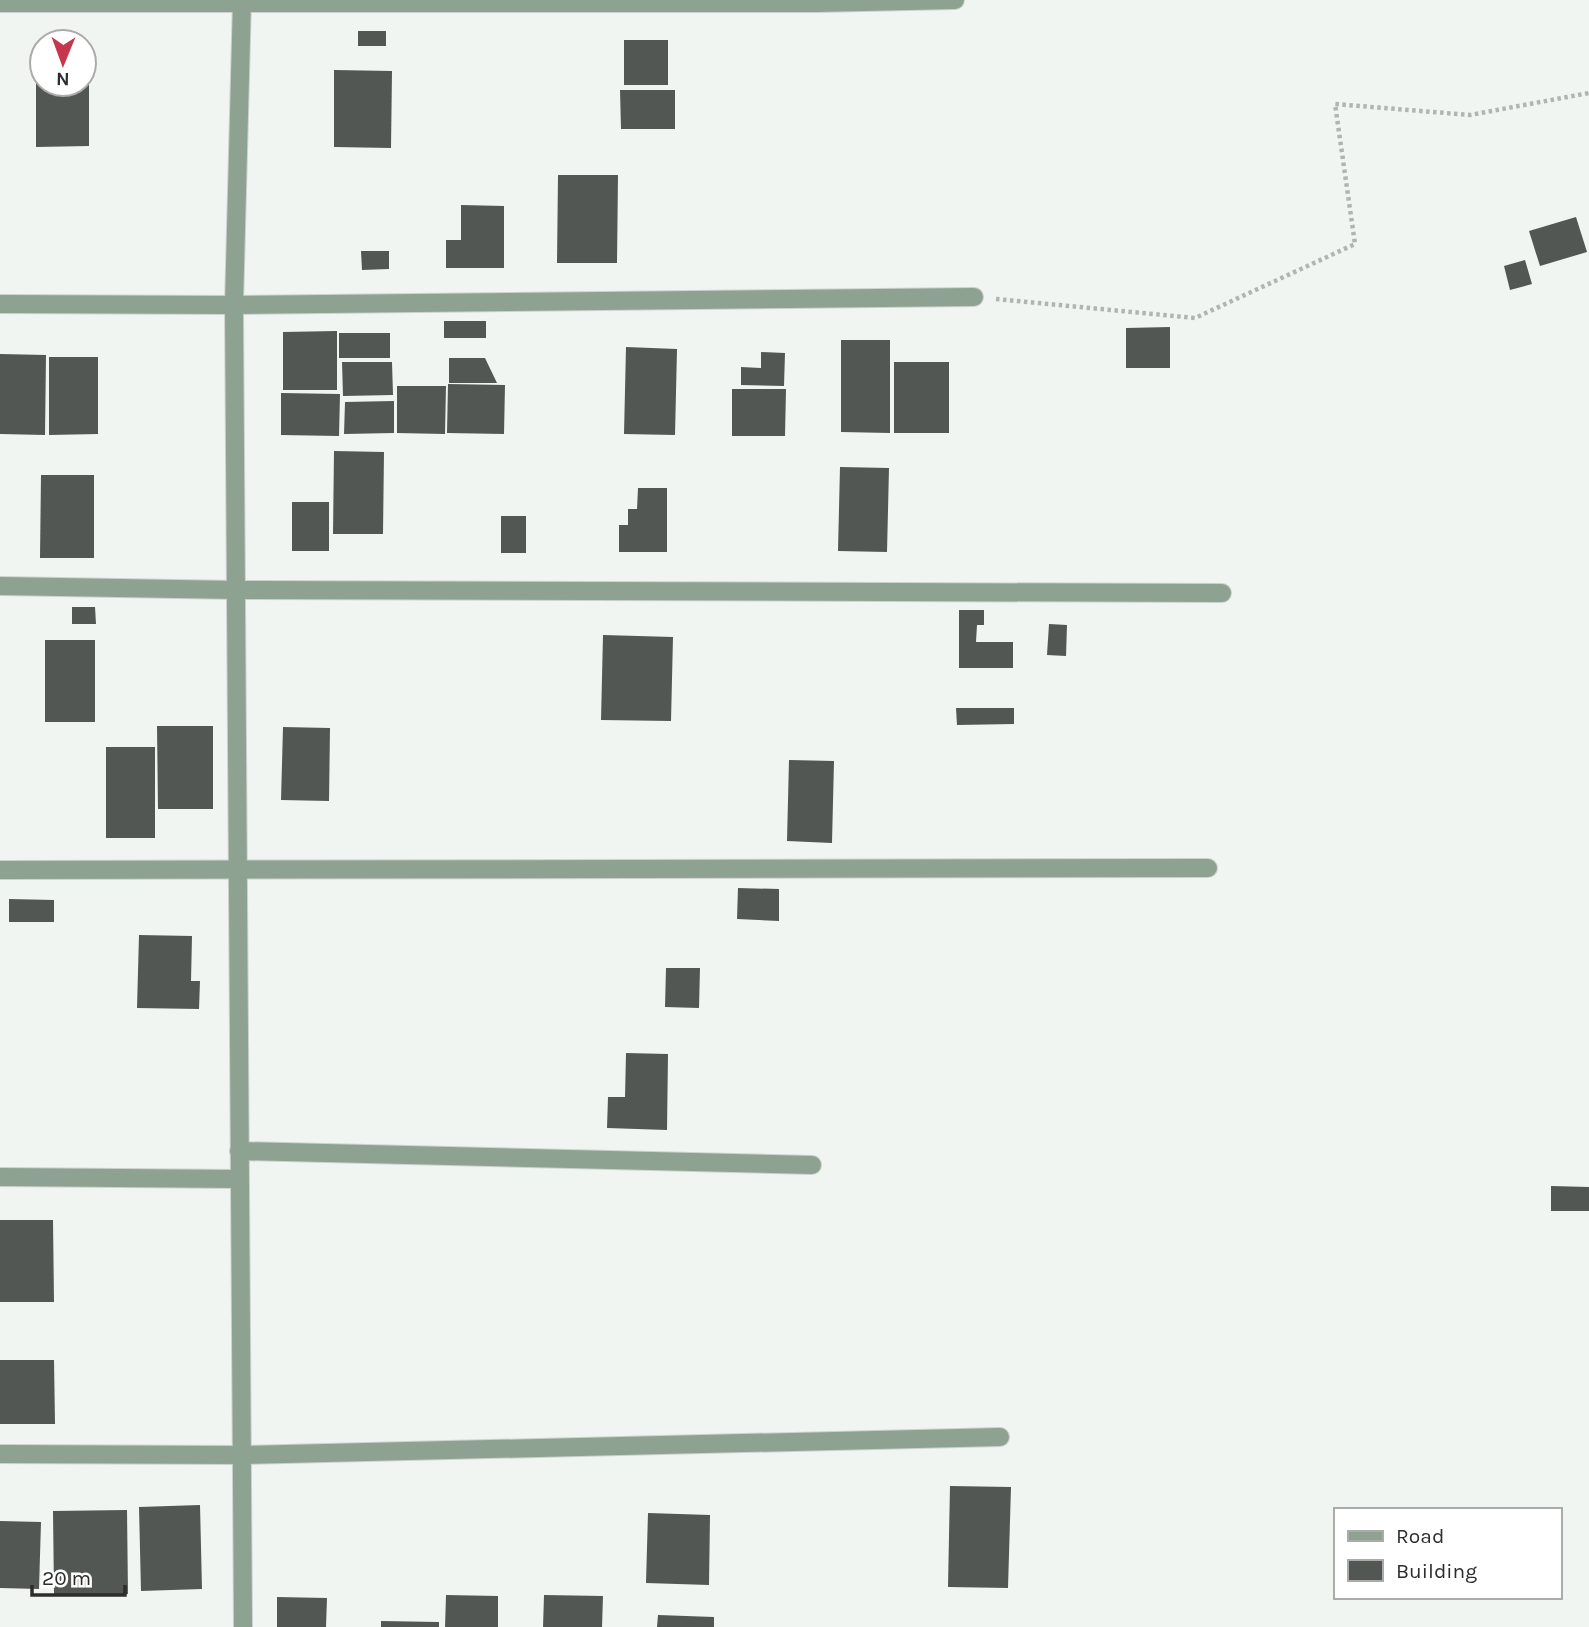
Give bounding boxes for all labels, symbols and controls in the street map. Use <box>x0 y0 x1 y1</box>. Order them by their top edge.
north arrow <box>28 28 98 98</box>
text: N <box>56 68 70 90</box>
legend <box>1334 1508 1561 1599</box>
text: Road <box>1396 1524 1444 1548</box>
scale bar <box>32 1554 124 1598</box>
text: Building <box>1396 1559 1477 1583</box>
text: 20 m <box>42 1566 91 1590</box>

